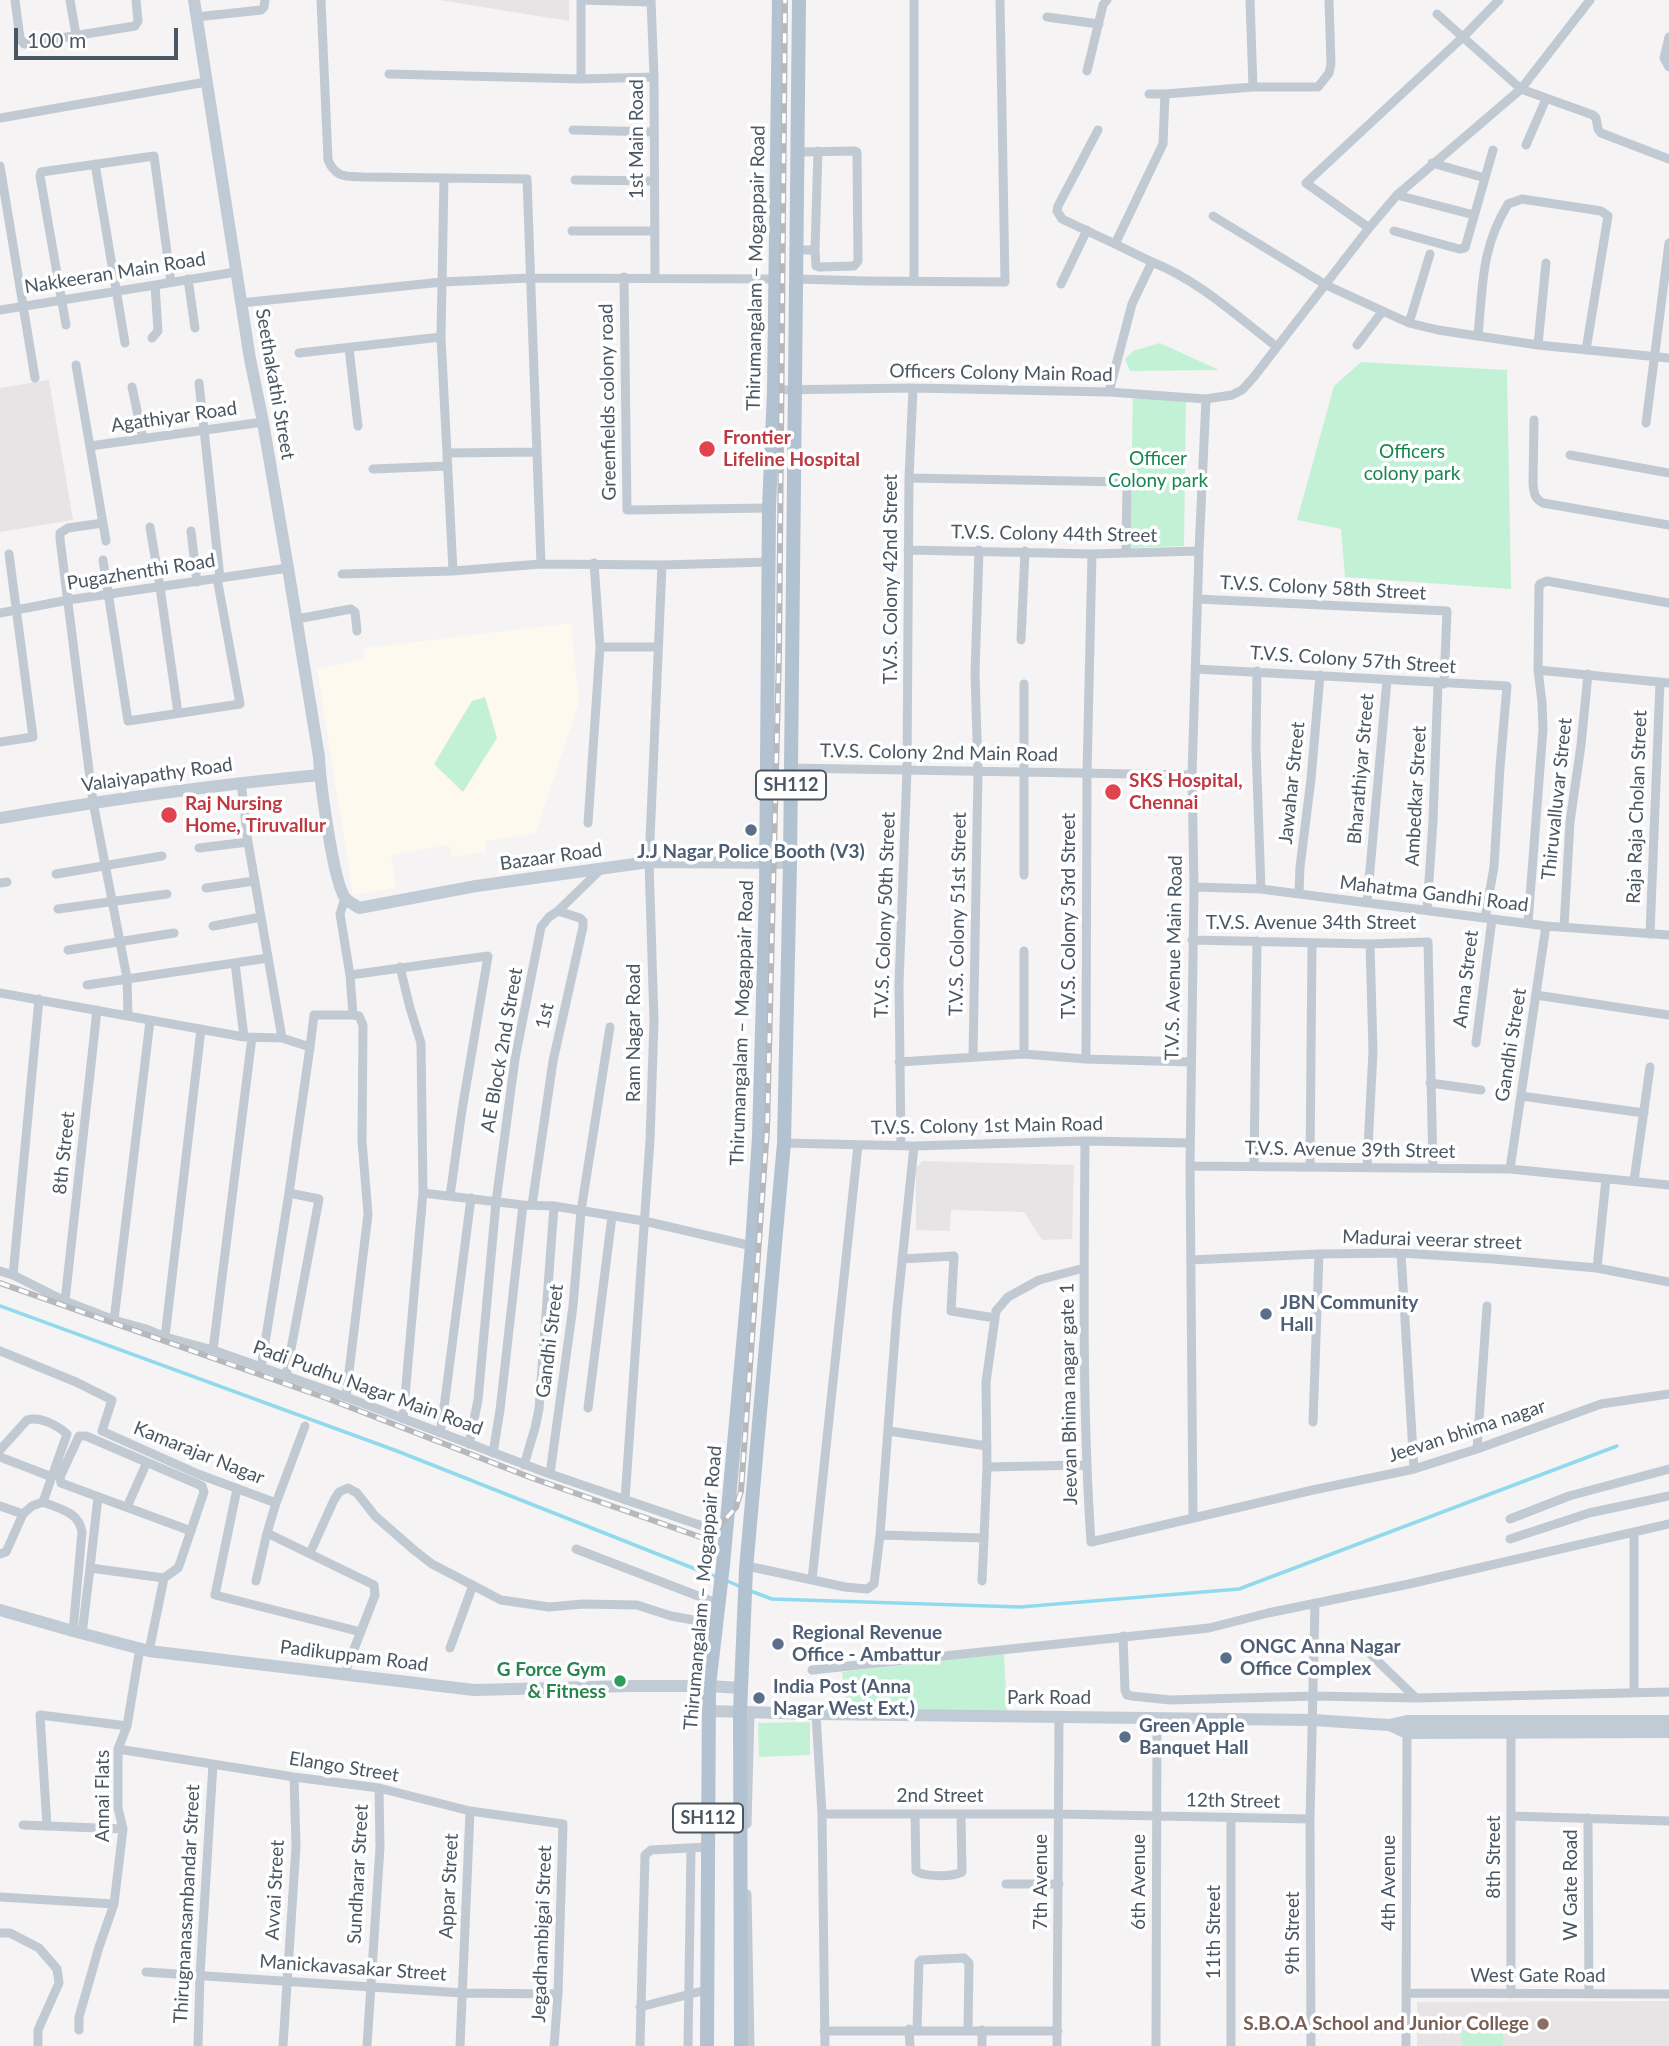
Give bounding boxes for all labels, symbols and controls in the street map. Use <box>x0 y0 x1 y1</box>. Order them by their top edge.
scale bar <box>18 14 182 58</box>
text: 100 m <box>27 27 86 52</box>
street label: 1st Main Road <box>626 79 648 199</box>
street label: Thirumangalam – Mogappair Road <box>742 125 770 411</box>
street label: Nakkeeran Main Road <box>23 247 207 299</box>
street label: Greenfields colony road <box>595 303 621 501</box>
street label: Seethakathi Street <box>250 307 300 461</box>
street label: Officers Colony Main Road <box>889 360 1113 386</box>
street label: Agathiyar Road <box>110 397 238 437</box>
place label: Frontier Lifeline Hospital <box>723 427 860 471</box>
marker: Frontier Lifeline Hospital <box>697 439 717 459</box>
park label: Officers colony park <box>1364 441 1460 485</box>
park label: Officer Colony park <box>1108 448 1208 492</box>
street label: T.V.S. Colony 42nd Street <box>880 474 902 684</box>
street label: T.V.S. Colony 44th Street <box>951 521 1157 547</box>
street label: Pugazhenthi Road <box>65 549 217 595</box>
street label: T.V.S. Colony 58th Street <box>1219 571 1427 605</box>
street label: T.V.S. Colony 57th Street <box>1249 641 1457 679</box>
street label: Bharathiyar Street <box>1343 693 1379 845</box>
street label: Raja Raja Cholan Street <box>1622 710 1652 904</box>
street label: Thiruvalluvar Street <box>1537 717 1577 881</box>
street label: Jawahar Street <box>1274 721 1310 845</box>
street label: Ambedkar Street <box>1401 725 1431 867</box>
street label: T.V.S. Colony 2nd Main Road <box>820 740 1058 766</box>
street label: Valaiyapathy Road <box>80 753 234 797</box>
road number: SH112 <box>756 770 826 800</box>
place label: SKS Hospital, Chennai <box>1129 770 1243 814</box>
marker: SKS Hospital, Chennai <box>1103 782 1123 802</box>
place label: Raj Nursing Home, Tiruvallur <box>185 793 326 837</box>
marker: Raj Nursing Home, Tiruvallur <box>159 805 179 825</box>
street label: T.V.S. Colony 50th Street <box>870 811 900 1019</box>
street label: T.V.S. Colony 51st Street <box>945 812 971 1016</box>
street label: T.V.S. Colony 53rd Street <box>1058 813 1080 1019</box>
marker: J.J Nagar Police Booth (V3) <box>743 822 759 838</box>
street label: Bazaar Road <box>498 839 604 875</box>
place label: J.J Nagar Police Booth (V3) <box>637 841 865 863</box>
street label: T.V.S. Avenue Main Road <box>1161 855 1187 1061</box>
street label: Mahatma Gandhi Road <box>1338 871 1530 917</box>
street label: Thirumangalam – Mogappair Road <box>726 880 758 1166</box>
street label: T.V.S. Avenue 34th Street <box>1206 912 1416 934</box>
street label: Anna Street <box>1449 929 1483 1029</box>
street label: Ram Nagar Road <box>623 964 645 1102</box>
street label: AE Block 2nd Street <box>476 966 528 1134</box>
street label: Gandhi Street <box>1491 987 1531 1103</box>
street label: 1st <box>531 1001 559 1031</box>
street label: 8th Street <box>48 1110 80 1196</box>
street label: T.V.S. Colony 1st Main Road <box>871 1113 1103 1139</box>
street label: T.V.S. Avenue 39th Street <box>1244 1137 1456 1163</box>
street label: Madurai veerar street <box>1342 1225 1522 1255</box>
street label: Gandhi Street <box>532 1283 568 1399</box>
street label: Jeevan Bhima nagar gate 1 <box>1056 1283 1082 1505</box>
place label: JBN Community Hall <box>1280 1292 1418 1336</box>
marker: JBN Community Hall <box>1258 1306 1274 1322</box>
street label: Padi Pudhu Nagar Main Road <box>250 1336 486 1440</box>
street label: Jeevan bhima nagar <box>1385 1395 1549 1467</box>
street label: Kamarajar Nagar <box>130 1416 268 1490</box>
street label: Thirumangalam – Mogappair Road <box>679 1445 727 1731</box>
place label: Regional Revenue Office - Ambattur <box>792 1622 942 1666</box>
street label: Padikuppam Road <box>278 1636 430 1676</box>
marker: Regional Revenue Office - Ambattur <box>770 1636 786 1652</box>
place label: ONGC Anna Nagar Office Complex <box>1240 1636 1401 1680</box>
marker: ONGC Anna Nagar Office Complex <box>1218 1650 1234 1666</box>
place label: G Force Gym & Fitness <box>497 1659 606 1703</box>
marker: G Force Gym & Fitness <box>612 1673 628 1689</box>
place label: India Post (Anna Nagar West Ext.) <box>773 1676 915 1720</box>
street label: Park Road <box>1007 1687 1091 1709</box>
marker: India Post (Anna Nagar West Ext.) <box>751 1690 767 1706</box>
place label: Green Apple Banquet Hall <box>1139 1715 1248 1759</box>
marker: Green Apple Banquet Hall <box>1117 1729 1133 1745</box>
street label: Elango Street <box>287 1747 401 1787</box>
street label: Annai Flats <box>92 1750 114 1842</box>
street label: Thirugnanasambandar Street <box>169 1784 205 2024</box>
street label: 2nd Street <box>896 1785 984 1807</box>
street label: 12th Street <box>1186 1789 1280 1813</box>
street label: Sundharar Street <box>343 1803 373 1945</box>
road number: SH112 <box>673 1804 743 1832</box>
street label: 8th Street <box>1483 1815 1505 1899</box>
street label: W Gate Road <box>1560 1829 1582 1941</box>
street label: Appar Street <box>435 1833 463 1939</box>
street label: 7th Avenue <box>1030 1834 1052 1930</box>
street label: 6th Avenue <box>1128 1834 1150 1930</box>
street label: 4th Avenue <box>1378 1835 1400 1931</box>
street label: Avvai Street <box>261 1839 289 1941</box>
street label: Jegadhambigai Street <box>528 1845 556 2023</box>
street label: 11th Street <box>1203 1885 1225 1979</box>
street label: 9th Street <box>1282 1891 1304 1975</box>
street label: Manickavasakar Street <box>259 1950 447 1986</box>
street label: West Gate Road <box>1470 1965 1606 1987</box>
place label: S.B.O.A School and Junior College <box>1243 2013 1529 2035</box>
marker: S.B.O.A School and Junior College <box>1535 2016 1551 2032</box>

